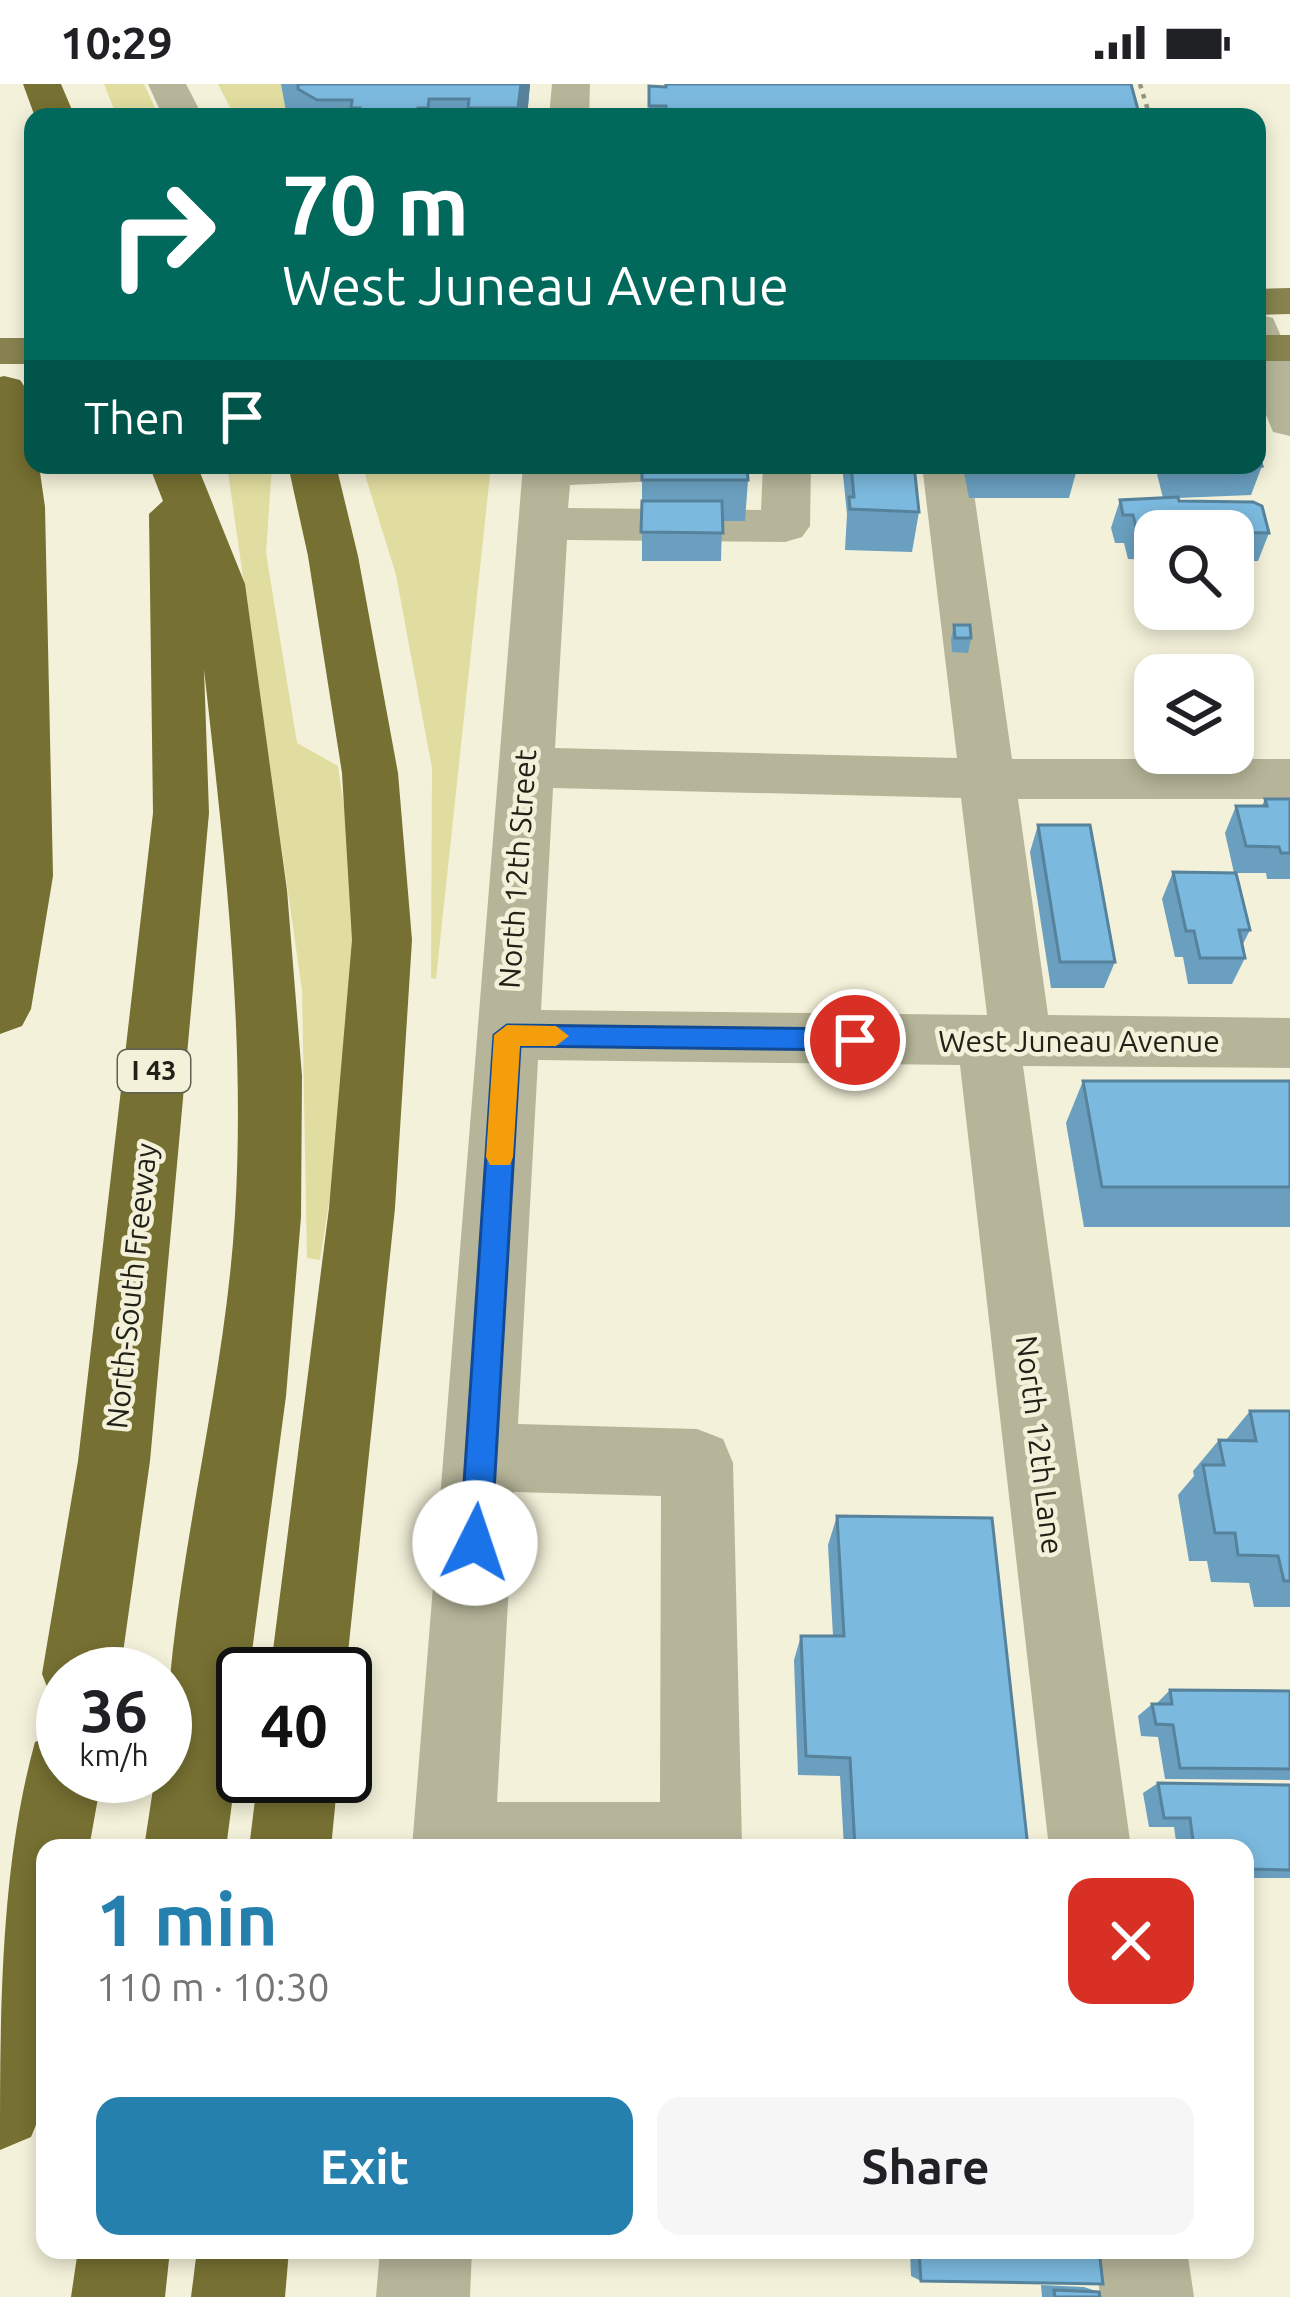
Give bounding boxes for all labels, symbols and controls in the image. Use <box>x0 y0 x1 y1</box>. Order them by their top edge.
text: 10:29 <box>60 17 173 68</box>
icon: right <box>84 156 240 312</box>
text: 70 m <box>282 157 469 251</box>
text: West Juneau Avenue <box>282 255 789 315</box>
icon: arrive <box>209 384 275 450</box>
text: Then <box>84 392 185 443</box>
map controls <box>1134 510 1254 774</box>
button: search <box>1134 510 1254 630</box>
button: layers <box>1134 654 1254 774</box>
street label: North 12th Street <box>492 748 542 990</box>
pin <box>804 989 906 1091</box>
icon: arrive <box>822 1007 888 1073</box>
street label: West Juneau Avenue <box>938 1024 1220 1058</box>
road number: I 43 <box>118 1050 190 1092</box>
street label: North-South Freeway <box>99 1141 163 1430</box>
street label: North 12th Lane <box>1010 1334 1070 1556</box>
position arrow <box>412 1480 538 1606</box>
speed limit sign: 40 <box>216 1647 372 1803</box>
text: 36 <box>80 1676 148 1743</box>
text: km/h <box>79 1738 149 1772</box>
button: close <box>1068 1878 1194 2004</box>
text: 1 min <box>96 1879 278 1960</box>
text: 110 m · 10:30 <box>96 1965 330 2008</box>
button: Exit <box>96 2097 633 2235</box>
button: Share <box>657 2097 1194 2235</box>

